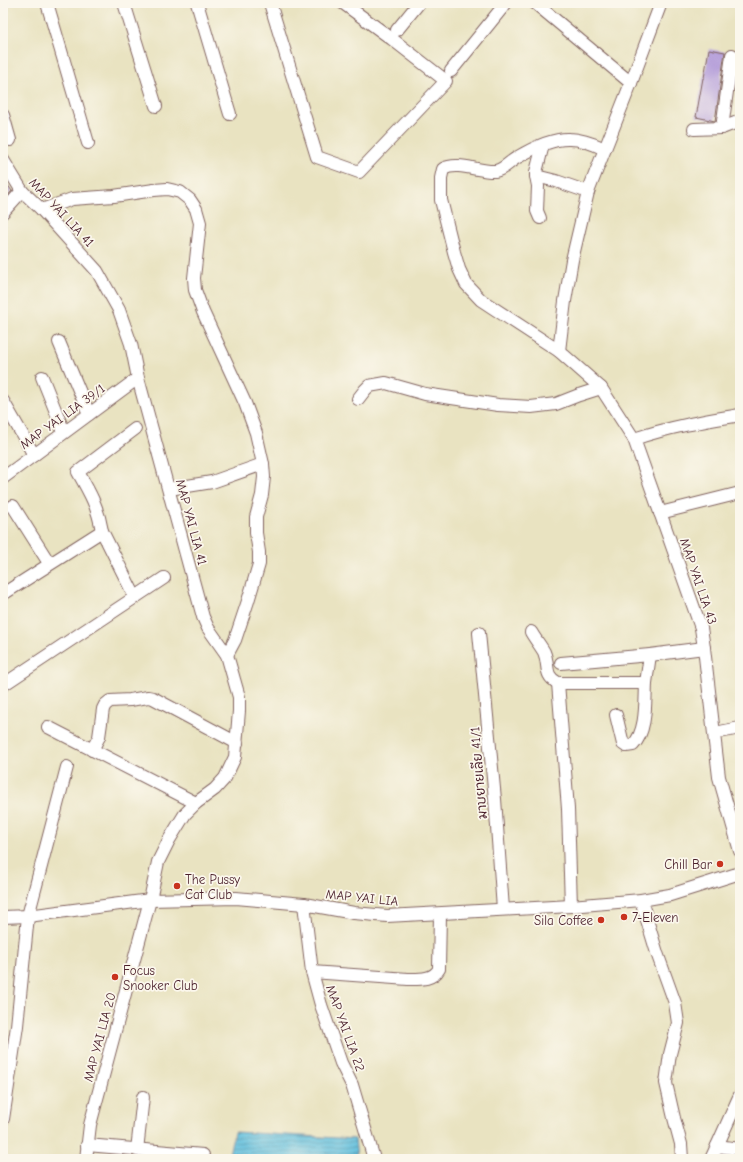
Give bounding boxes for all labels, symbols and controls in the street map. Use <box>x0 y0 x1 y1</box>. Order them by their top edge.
street label: MAP YAI LIA 41 <box>26 175 97 250</box>
street label: MAP YAI LIA 39/1 <box>17 381 108 452</box>
street label: MAP YAI LIA 41 <box>173 477 210 567</box>
street label: MAP YAI LIA 43 <box>677 536 720 626</box>
street label: มาบยายเลีย 41/1 <box>466 726 490 820</box>
place label: Chill Bar <box>664 857 713 872</box>
marker: Chill Bar <box>715 859 725 869</box>
place label: The Pussy Cat Club <box>185 872 240 902</box>
marker: The Pussy Cat Club <box>172 881 182 891</box>
street label: MAP YAI LIA <box>325 886 399 909</box>
place label: 7-Eleven <box>632 910 678 925</box>
marker: 7-Eleven <box>619 912 629 922</box>
place label: Sila Coffee <box>534 913 593 928</box>
marker: Sila Coffee <box>596 915 606 925</box>
place label: Focus Snooker Club <box>123 963 198 993</box>
marker: Focus Snooker Club <box>110 972 120 982</box>
street label: MAP YAI LIA 22 <box>323 983 368 1074</box>
street label: MAP YAI LIA 20 <box>80 991 119 1083</box>

